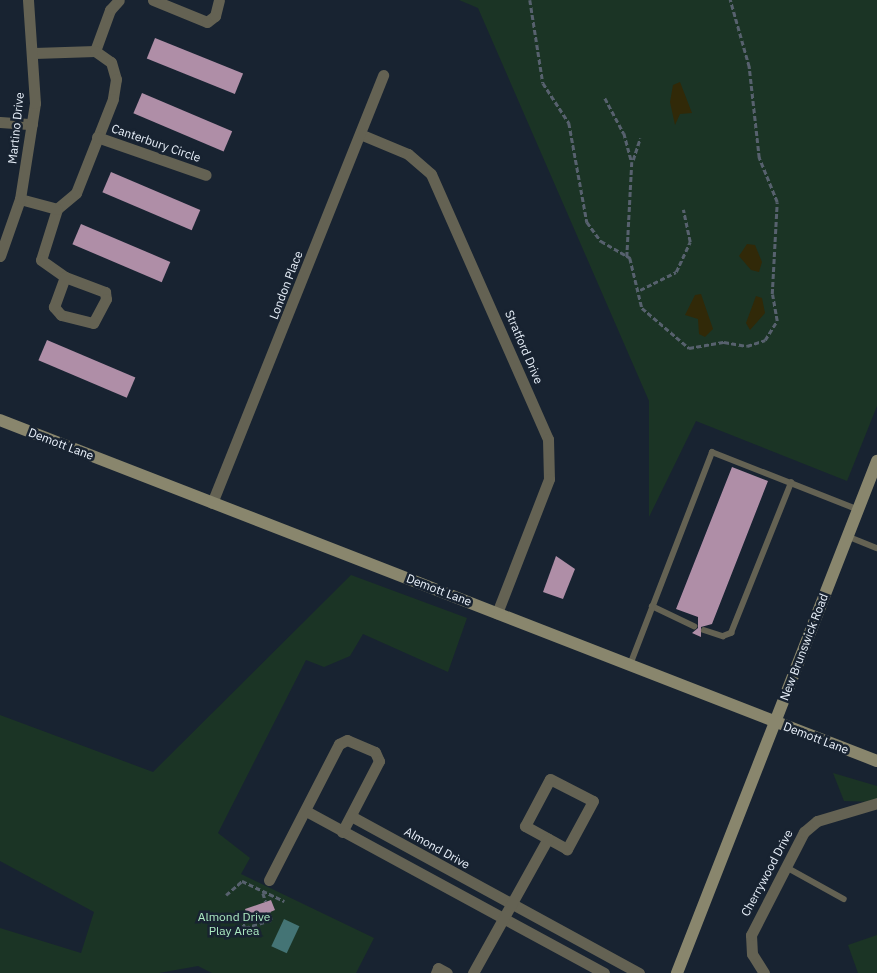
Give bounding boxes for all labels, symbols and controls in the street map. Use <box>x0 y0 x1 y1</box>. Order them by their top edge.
street label: Martino Drive <box>5 91 27 165</box>
street label: Canterbury Circle <box>109 121 203 165</box>
street label: London Place <box>266 249 306 321</box>
street label: Stratford Drive <box>502 308 546 386</box>
street label: Demott Lane <box>26 425 96 463</box>
street label: Demott Lane <box>404 571 474 609</box>
street label: New Brunswick Road <box>777 591 831 703</box>
street label: Demott Lane <box>781 719 851 757</box>
street label: Almond Drive <box>402 824 472 872</box>
street label: Cherrywood Drive <box>738 827 796 919</box>
park label: Almond Drive Play Area <box>198 910 270 938</box>

